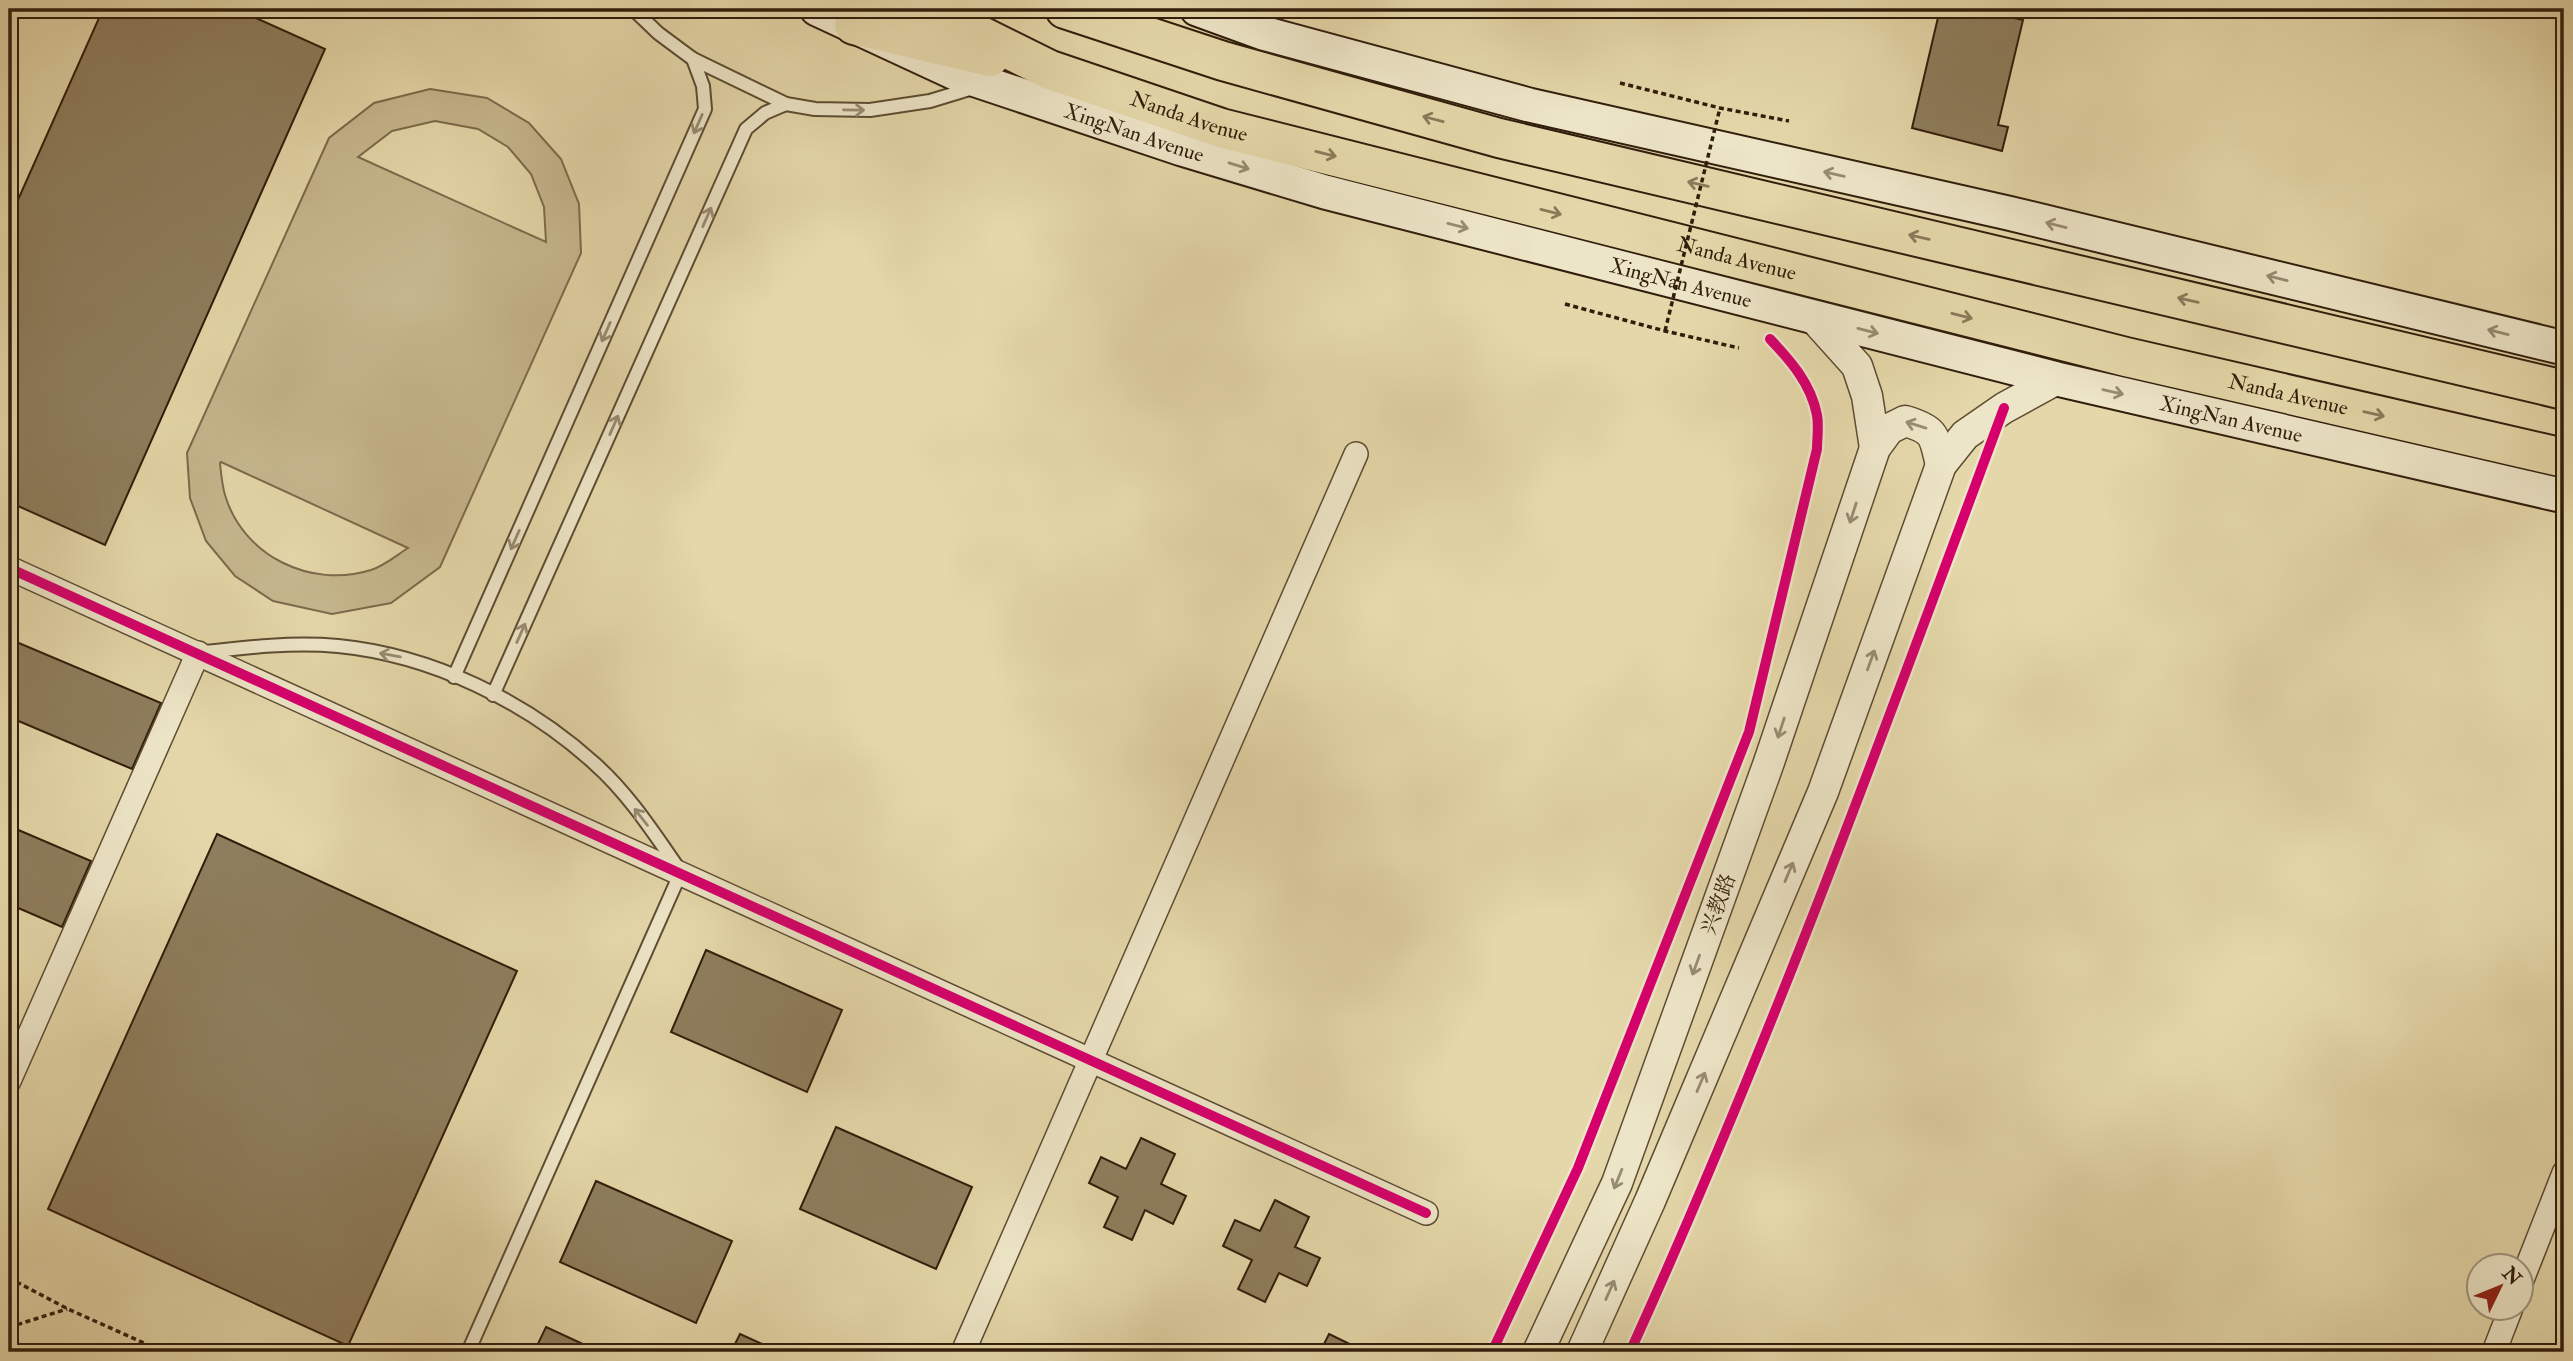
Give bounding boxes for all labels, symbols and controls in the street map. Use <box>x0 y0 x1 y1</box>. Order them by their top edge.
street label: Nanda Avenue <box>1127 85 1251 148</box>
street label: XingNan Avenue <box>1061 98 1207 169</box>
one-way arrow <box>842 103 865 116</box>
one-way arrow <box>691 112 704 134</box>
one-way arrow <box>1422 112 1444 125</box>
one-way arrow <box>1314 148 1337 161</box>
one-way arrow <box>1227 161 1249 174</box>
one-way arrow <box>1823 166 1846 180</box>
one-way arrow <box>1687 177 1709 190</box>
one-way arrow <box>1540 206 1562 219</box>
one-way arrow <box>701 207 714 229</box>
one-way arrow <box>2045 217 2068 231</box>
one-way arrow <box>1446 220 1469 233</box>
one-way arrow <box>1908 229 1931 243</box>
street label: Nanda Avenue <box>1674 231 1799 287</box>
street label: XingNan Avenue <box>1607 252 1755 315</box>
one-way arrow <box>2266 271 2289 284</box>
one-way arrow <box>2177 293 2200 306</box>
one-way arrow <box>1950 310 1973 323</box>
one-way arrow <box>599 321 612 342</box>
one-way arrow <box>1856 325 1879 338</box>
one-way arrow <box>2487 325 2510 338</box>
street label: Nanda Avenue <box>2226 368 2351 422</box>
one-way arrow <box>2101 385 2124 399</box>
street label: XingNan Avenue <box>2157 390 2305 449</box>
one-way arrow <box>2362 408 2385 422</box>
one-way arrow <box>608 415 621 436</box>
one-way arrow <box>1905 418 1927 431</box>
one-way arrow <box>1846 501 1858 523</box>
one-way arrow <box>508 529 521 550</box>
one-way arrow <box>515 623 528 644</box>
one-way arrow <box>379 648 402 661</box>
one-way arrow <box>1866 649 1878 671</box>
one-way arrow <box>1774 717 1786 739</box>
one-way arrow <box>633 808 649 826</box>
one-way arrow <box>1784 862 1797 883</box>
street label: 兴教路 <box>1695 870 1742 938</box>
one-way arrow <box>1689 954 1701 976</box>
one-way arrow <box>1695 1071 1708 1093</box>
one-way arrow <box>1610 1168 1623 1190</box>
north arrow <box>2464 1252 2534 1322</box>
text: N <box>2496 1261 2527 1291</box>
one-way arrow <box>1604 1280 1617 1301</box>

